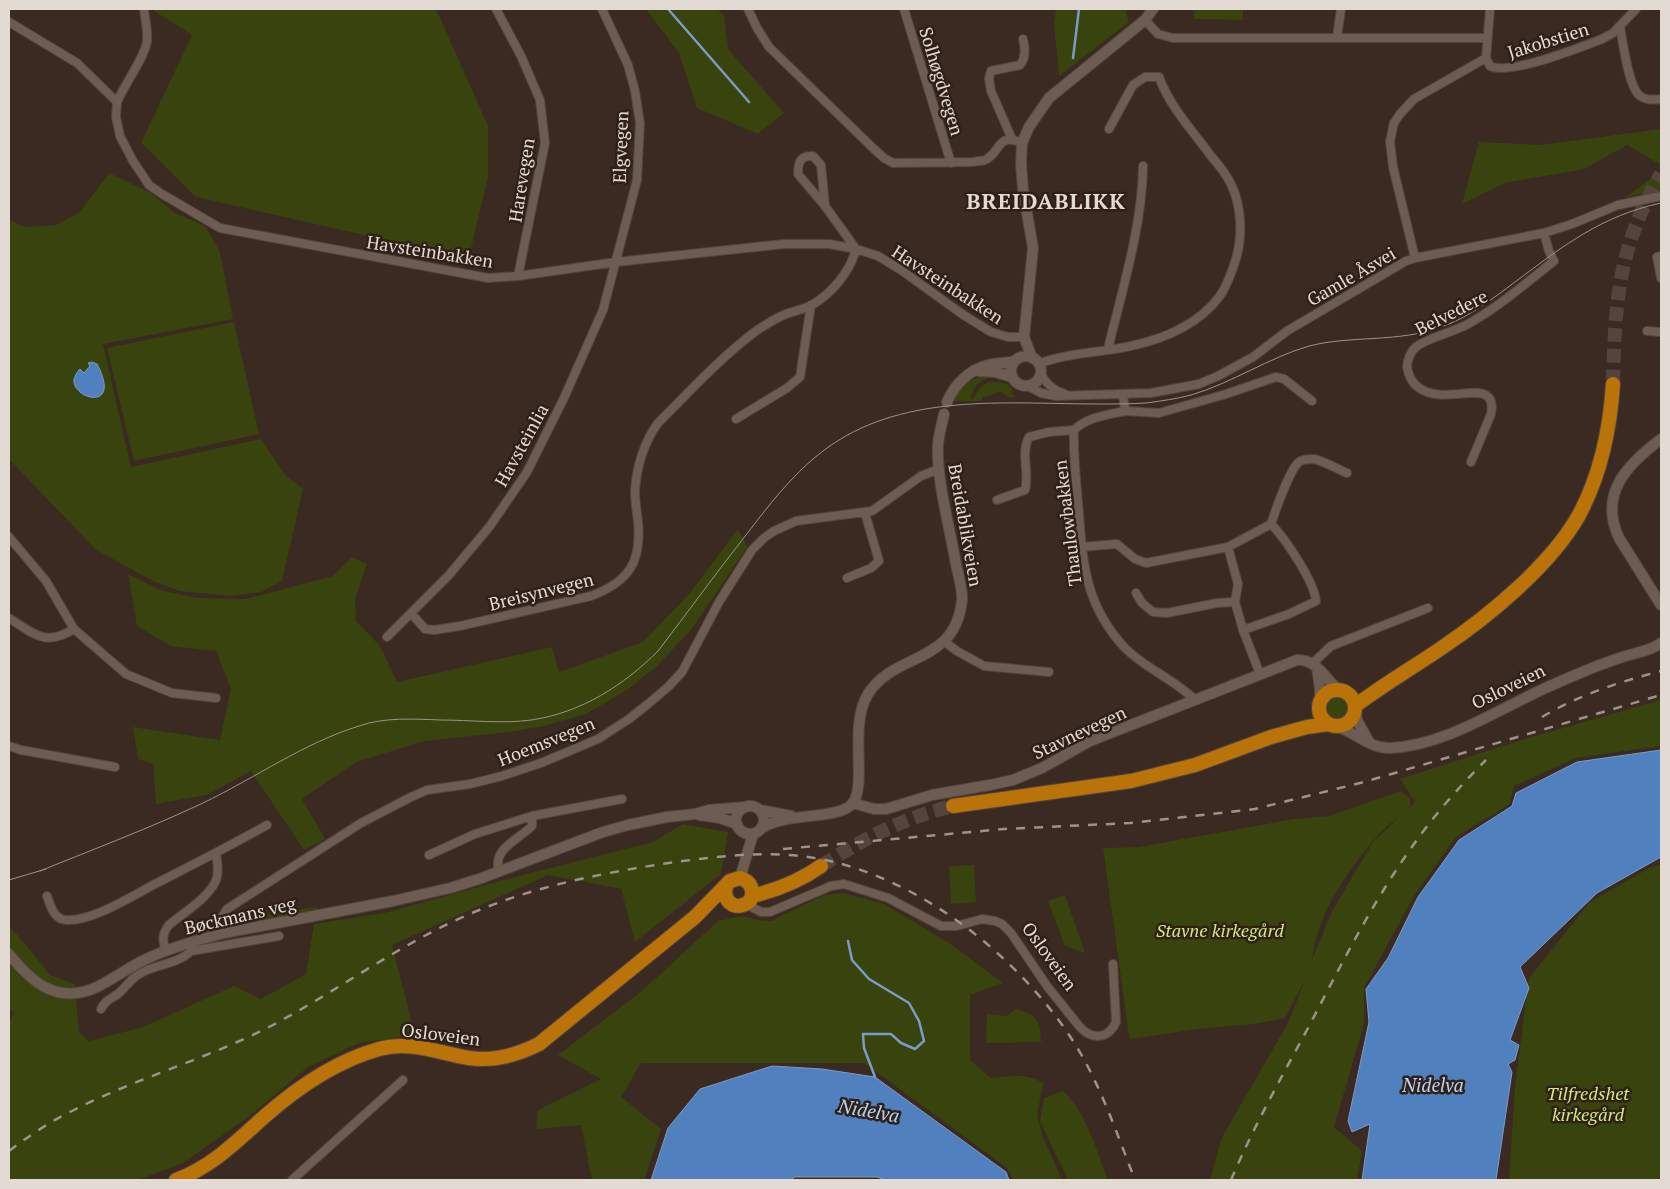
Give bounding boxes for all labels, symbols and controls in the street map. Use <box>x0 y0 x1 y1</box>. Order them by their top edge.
street label: Jakobstien <box>1504 16 1592 64</box>
street label: Solhøgdvegen <box>914 24 970 138</box>
street label: Elgvegen <box>607 110 633 184</box>
street label: Harevegen <box>503 136 540 224</box>
district label: BREIDABLIKK <box>966 186 1126 215</box>
street label: Havsteinbakken <box>365 229 495 273</box>
street label: Havsteinbakken <box>888 239 1008 329</box>
street label: Gamle Åsvei <box>1302 241 1400 311</box>
street label: Belvedere <box>1411 284 1491 340</box>
street label: Havsteinlia <box>488 399 554 491</box>
street label: Thaulowbakken <box>1047 459 1087 587</box>
street label: Breidablikveien <box>943 462 989 589</box>
street label: Breisynvegen <box>486 566 596 616</box>
street label: Osloveien <box>1467 658 1549 714</box>
street label: Stavnevegen <box>1028 700 1130 764</box>
street label: Hoemsvegen <box>494 711 598 771</box>
street label: Bøckmans veg <box>182 890 299 939</box>
street label: Osloveien <box>1017 917 1083 995</box>
park label: Stavne kirkegård <box>1156 918 1284 942</box>
street label: Osloveien <box>400 1017 482 1051</box>
water label: Nidelva <box>1401 1072 1464 1097</box>
park label: Tilfredshet kirkegård <box>1547 1081 1630 1126</box>
water label: Nidelva <box>836 1092 901 1128</box>

